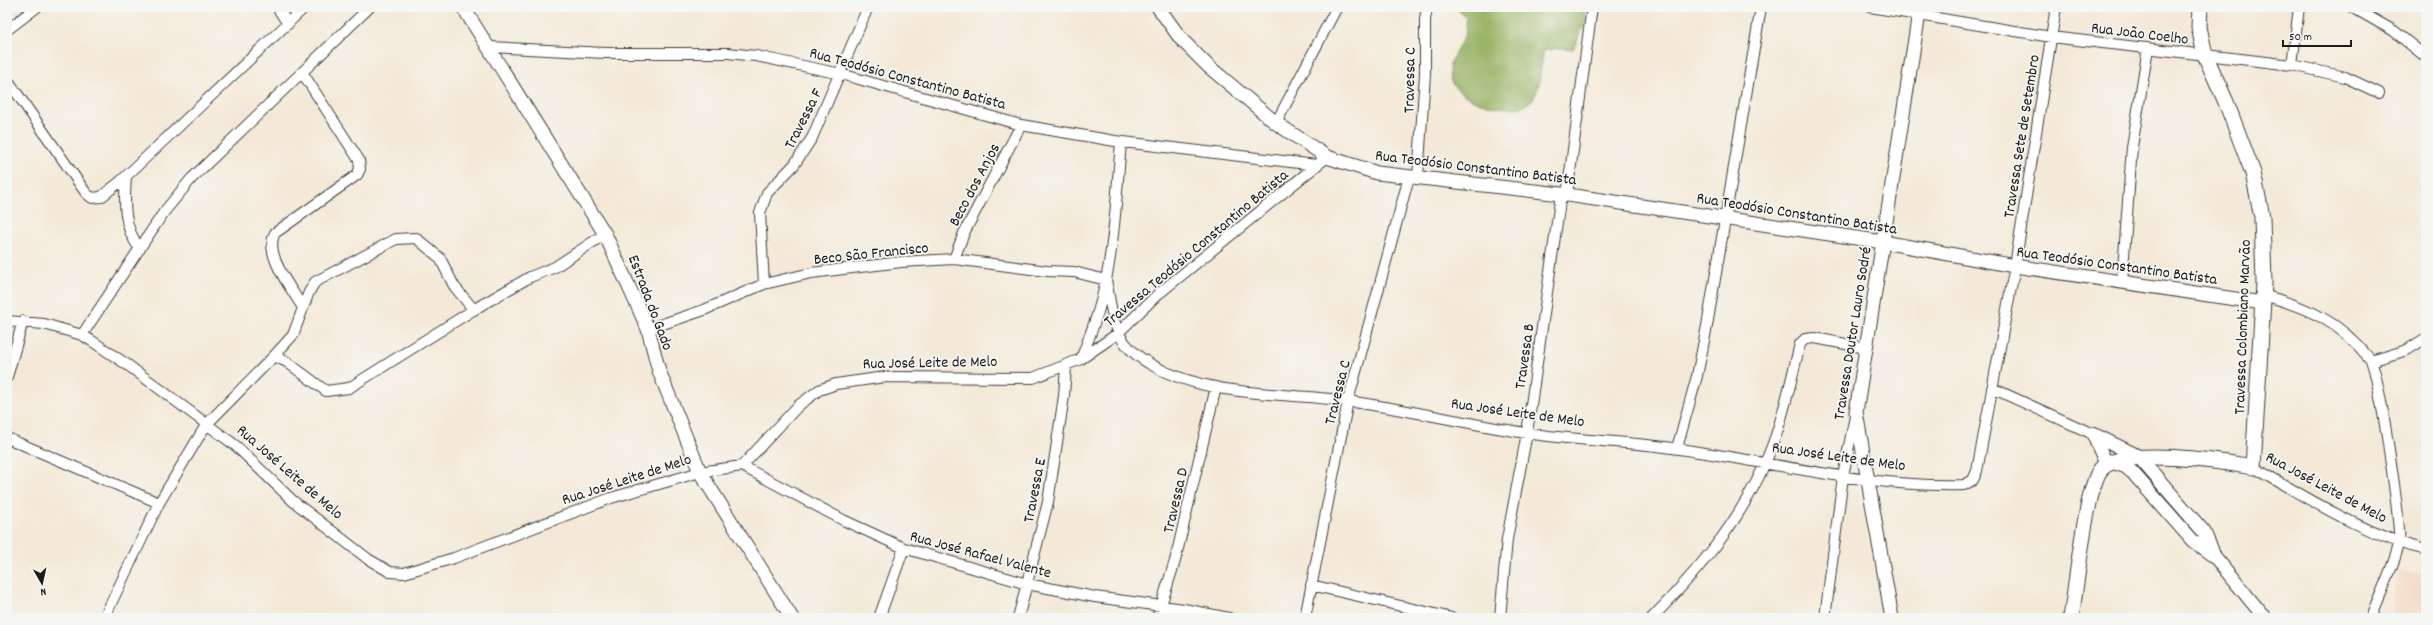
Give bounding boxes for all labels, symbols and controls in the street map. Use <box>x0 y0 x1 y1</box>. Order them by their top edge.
street label: Rua João Coelho <box>2090 17 2190 52</box>
scale bar <box>2283 22 2351 48</box>
text: 50 m <box>2289 29 2312 46</box>
street label: Rua Teodósio Constantino Batista <box>807 42 1009 117</box>
street label: Travessa C <box>1398 47 1423 113</box>
street label: Travessa Sete de Setembro <box>1998 53 2047 220</box>
street label: Travessa F <box>779 85 829 153</box>
street label: Beco dos Anjos <box>944 139 1007 231</box>
street label: Rua Teodósio Constantino Batista <box>1374 145 1578 192</box>
street label: Travessa Teodósio Constantino Batista <box>1099 164 1294 333</box>
street label: Rua Teodósio Constantino Batista <box>1695 187 1899 242</box>
street label: Beco São Francisco <box>813 237 930 272</box>
street label: Travessa Colombiano Marvão <box>2229 239 2258 415</box>
street label: Rua Teodósio Constantino Batista <box>2015 241 2219 292</box>
street label: Travessa Doutor Lauro Sodré <box>1828 245 1879 422</box>
street label: Estrada do Gado <box>621 252 678 354</box>
street label: Travessa B <box>1510 322 1541 391</box>
street label: Rua José Leite de Melo <box>862 351 998 376</box>
street label: Travessa C <box>1319 358 1358 427</box>
street label: Rua José Leite de Melo <box>1449 393 1586 434</box>
street label: Rua José Leite de Melo <box>231 420 348 526</box>
street label: Rua José Leite de Melo <box>1770 437 1907 478</box>
street label: Rua José Leite de Melo <box>2261 446 2391 530</box>
street label: Rua José Leite de Melo <box>559 449 694 512</box>
street label: Travessa E <box>1018 455 1053 525</box>
street label: Travessa D <box>1158 466 1195 536</box>
street label: Rua José Rafael Valente <box>907 525 1054 585</box>
north arrow <box>22 563 62 603</box>
text: N <box>39 583 47 599</box>

